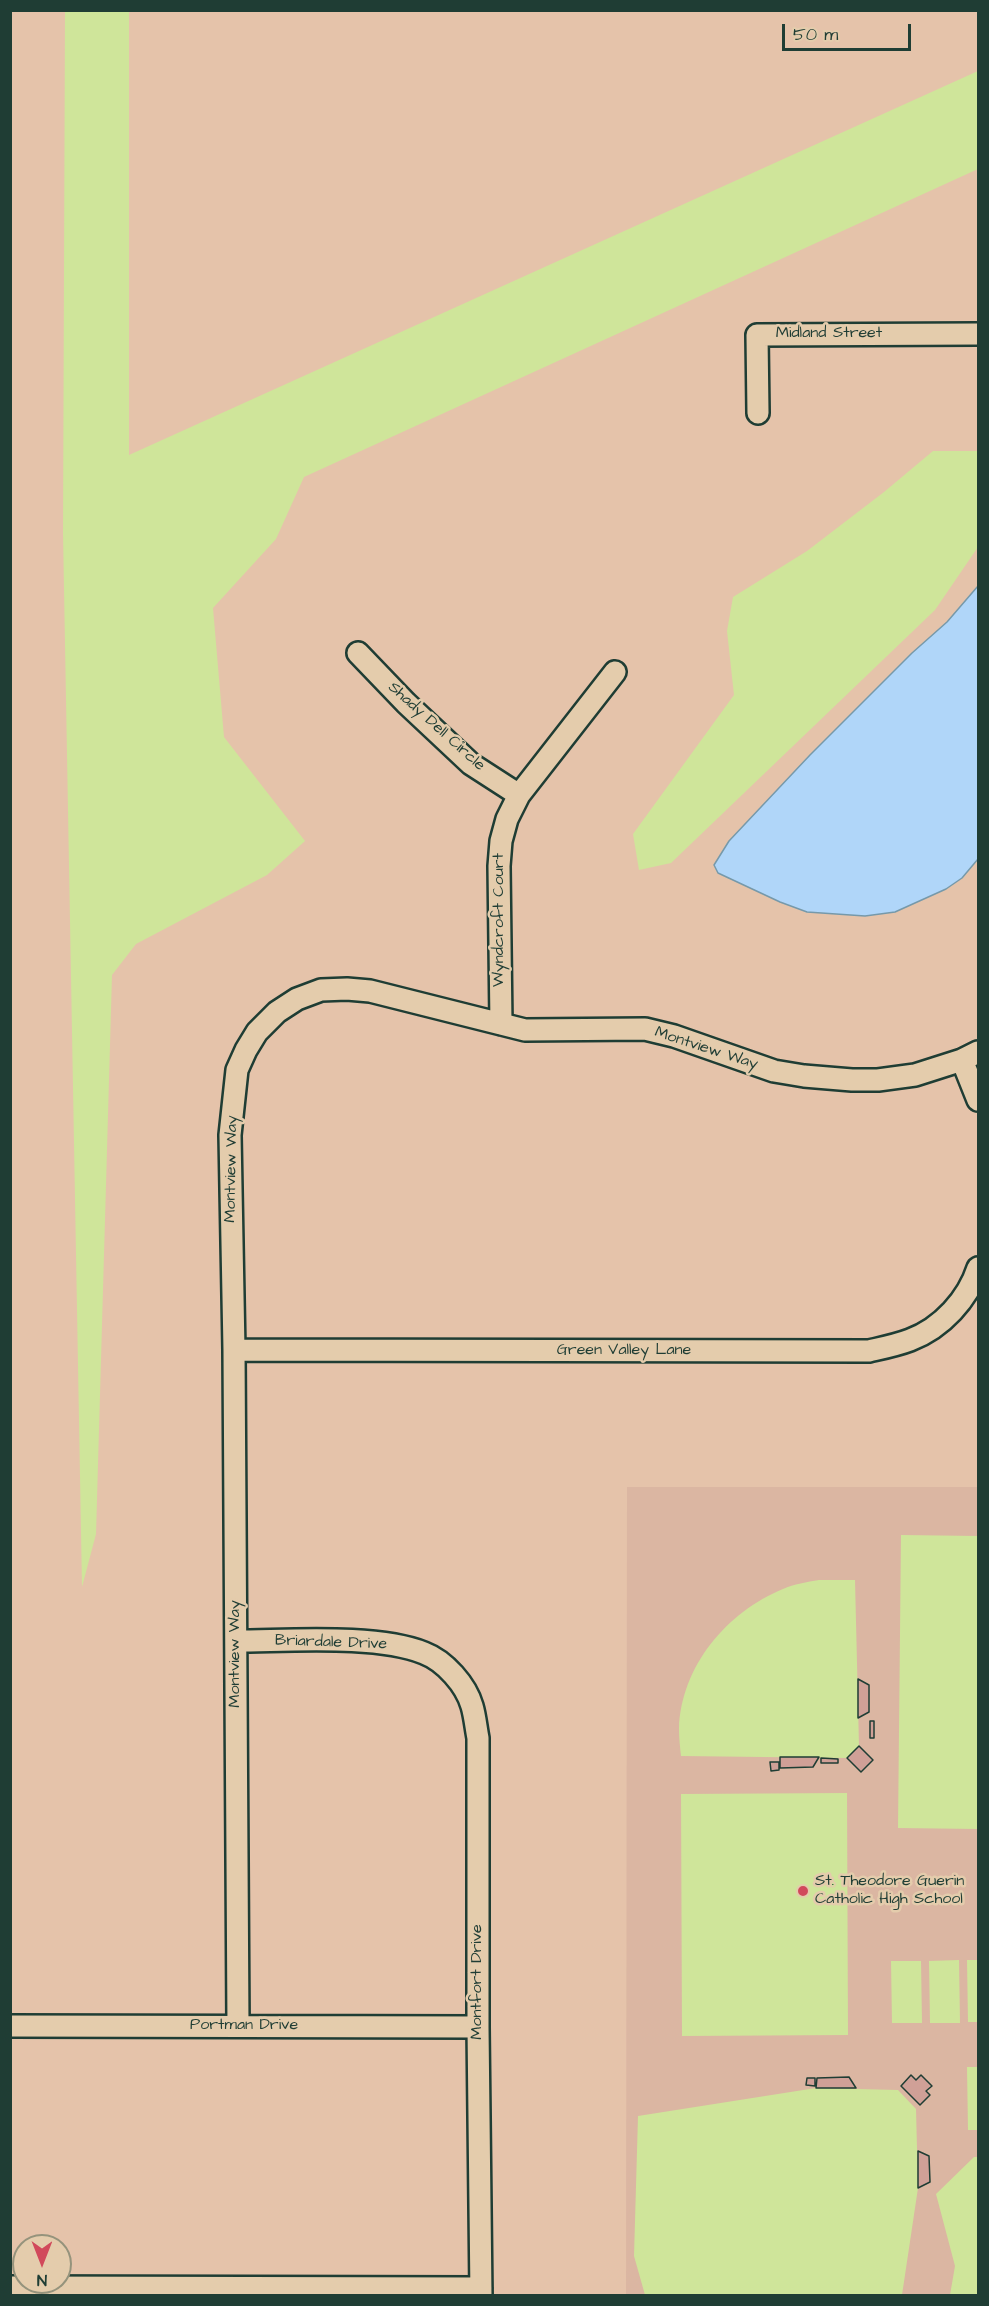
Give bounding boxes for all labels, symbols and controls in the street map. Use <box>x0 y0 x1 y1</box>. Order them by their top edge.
scale bar <box>785 12 914 50</box>
text: 50 m <box>793 22 838 47</box>
street label: Midland Street <box>776 324 882 344</box>
street label: Shady Dell Circle <box>383 678 489 776</box>
street label: Wyndcroft Court <box>490 853 510 987</box>
street label: Montview Way <box>652 1023 760 1075</box>
street label: Montview Way <box>221 1115 243 1223</box>
street label: Green Valley Lane <box>557 1341 691 1361</box>
street label: Montview Way <box>226 1600 246 1708</box>
street label: Briardale Drive <box>275 1631 387 1655</box>
place label: St. Theodore Guerin Catholic High School <box>815 1872 964 1910</box>
marker: St. Theodore Guerin Catholic High School <box>796 1884 810 1898</box>
street label: Montfort Drive <box>468 1924 488 2040</box>
street label: Portman Drive <box>190 2016 298 2036</box>
north arrow <box>12 2234 72 2294</box>
text: N <box>37 2269 47 2291</box>

